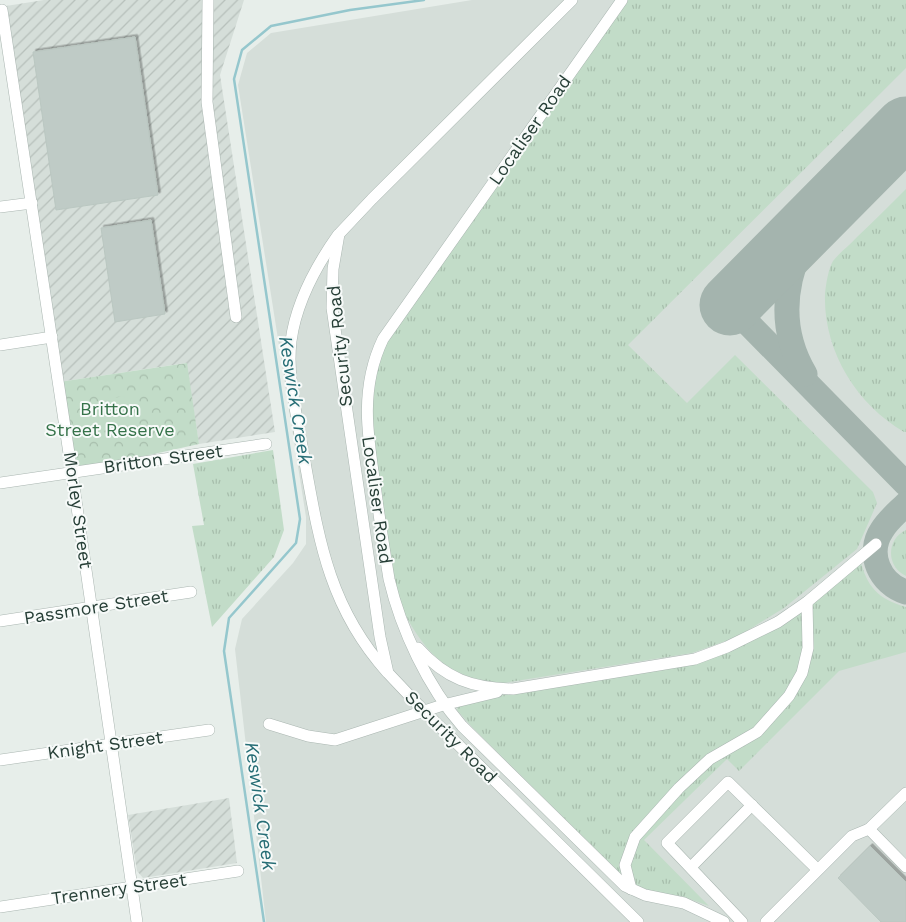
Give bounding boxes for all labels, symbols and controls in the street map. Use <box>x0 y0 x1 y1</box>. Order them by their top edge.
street label: Localiser Road <box>484 71 575 188</box>
street label: Security Road <box>323 284 356 408</box>
water label: Keswick Creek <box>274 334 317 467</box>
park label: Britton Street Reserve <box>45 398 175 440</box>
street label: Localiser Road <box>358 435 397 565</box>
street label: Britton Street <box>102 440 224 477</box>
street label: Morley Street <box>60 450 97 570</box>
street label: Passmore Street <box>22 585 170 628</box>
street label: Security Road <box>401 686 502 787</box>
street label: Knight Street <box>46 726 164 763</box>
water label: Keswick Creek <box>240 740 281 873</box>
street label: Trennery Street <box>50 869 188 908</box>

